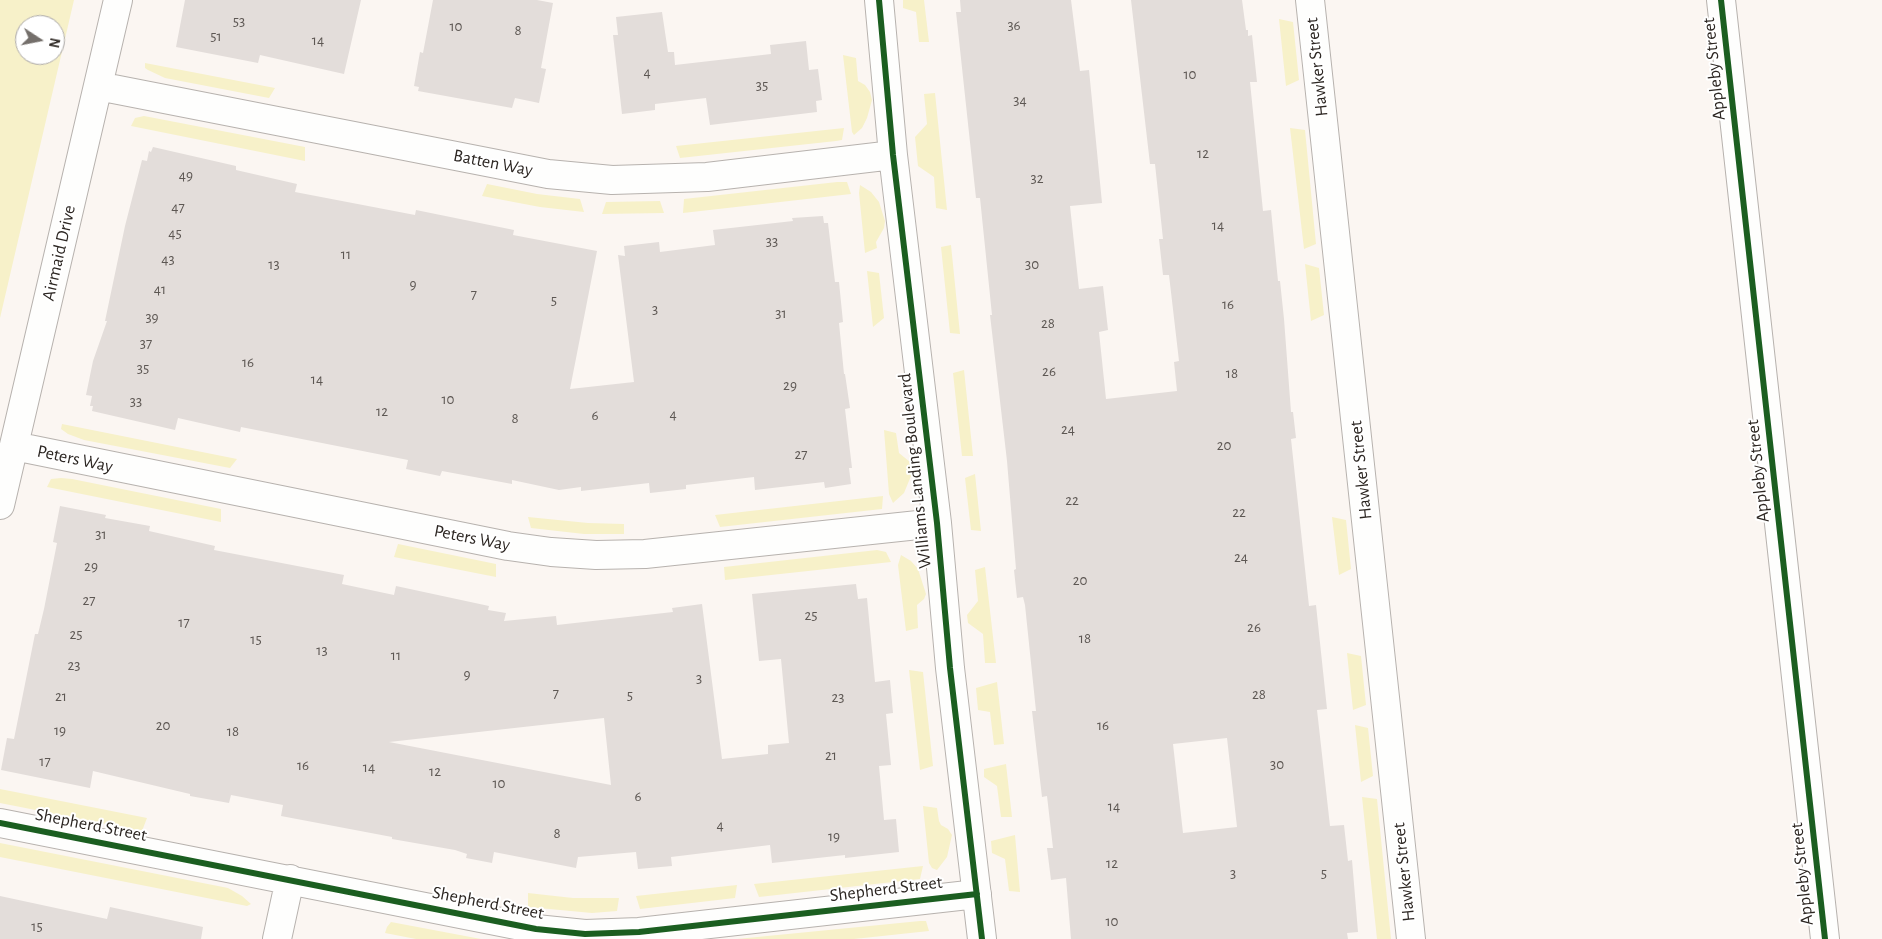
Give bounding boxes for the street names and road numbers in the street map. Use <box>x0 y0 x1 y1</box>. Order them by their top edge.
street label: Hawker Street <box>1301 16 1333 118</box>
street label: Appleby Street <box>1698 17 1730 121</box>
street label: Batten Way <box>451 145 535 181</box>
street label: Airmaid Drive <box>38 203 80 303</box>
street label: Williams Landing Boulevard <box>894 372 936 570</box>
street label: Hawker Street <box>1345 419 1377 521</box>
street label: Appleby Street <box>1742 419 1774 523</box>
street label: Peters Way <box>35 440 115 478</box>
street label: Peters Way <box>432 520 512 556</box>
street label: Shepherd Street <box>33 804 149 846</box>
street label: Hawker Street <box>1388 821 1420 923</box>
street label: Appleby Street <box>1786 822 1818 926</box>
street label: Shepherd Street <box>828 871 944 907</box>
street label: Shepherd Street <box>430 882 546 924</box>

